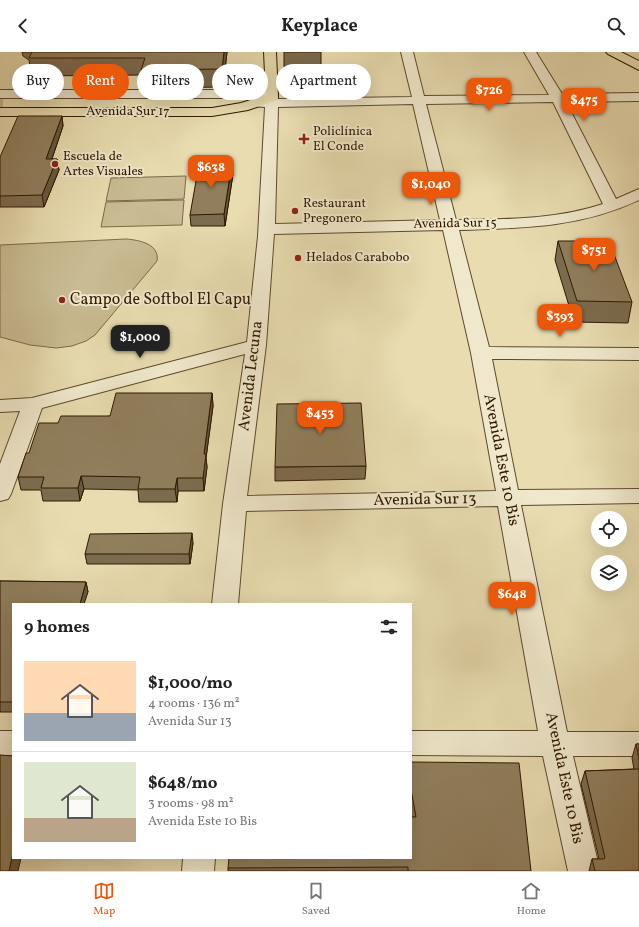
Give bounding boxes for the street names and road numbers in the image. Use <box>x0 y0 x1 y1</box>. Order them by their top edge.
street label: Avenida Sur 17 <box>86 103 170 121</box>
street label: Avenida Sur 15 <box>413 214 497 234</box>
street label: Avenida Lecuna <box>233 320 269 432</box>
street label: Avenida Este 10 Bis <box>477 392 525 528</box>
street label: Avenida Sur 13 <box>373 488 477 512</box>
street label: Avenida Este 10 Bis <box>539 710 589 846</box>

